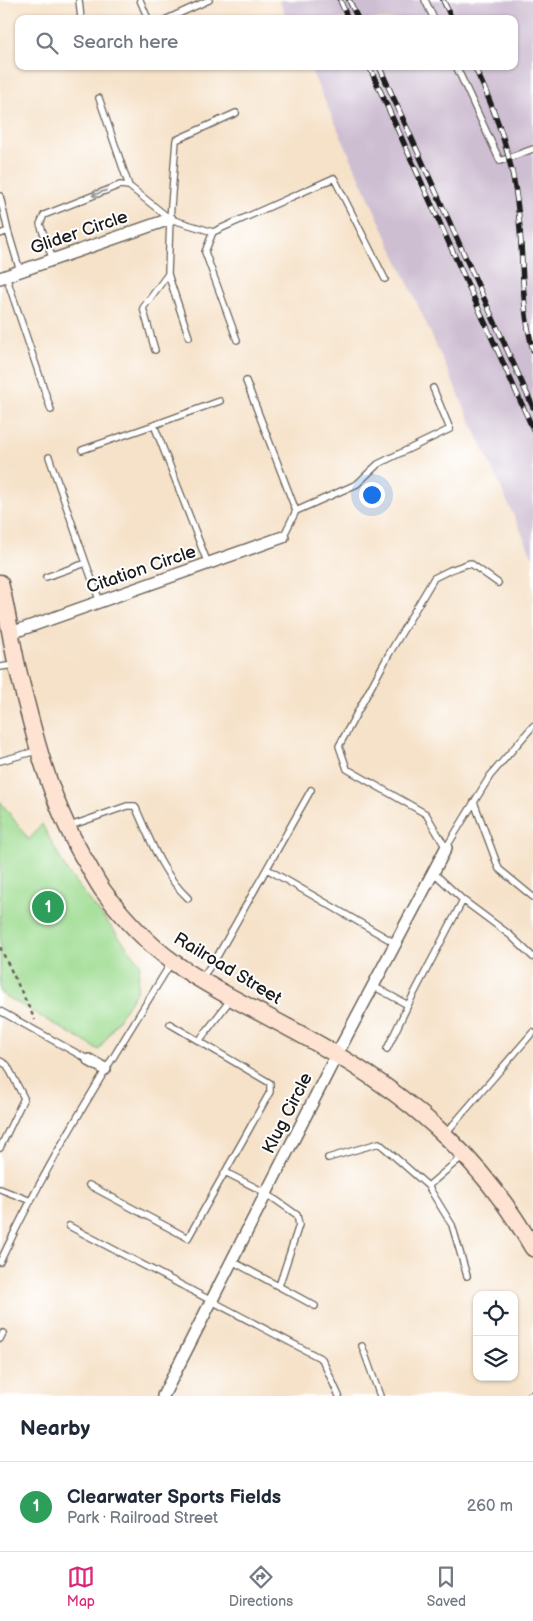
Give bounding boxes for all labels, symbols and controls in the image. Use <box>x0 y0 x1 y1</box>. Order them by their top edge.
search box <box>15 15 518 70</box>
icon: search <box>33 29 61 57</box>
text: Search here <box>73 31 178 54</box>
one-way arrow <box>92 190 107 199</box>
street label: Glider Circle <box>28 206 131 259</box>
your location <box>359 482 385 508</box>
street label: Citation Circle <box>84 541 199 598</box>
pin: 1 <box>32 888 64 926</box>
street label: Railroad Street <box>170 928 286 1009</box>
street label: Klug Circle <box>258 1069 317 1157</box>
map controls <box>473 1291 518 1381</box>
button: locate <box>473 1291 518 1336</box>
button: layers <box>473 1336 518 1381</box>
text: Nearby <box>20 1416 90 1441</box>
text: Clearwater Sports Fields <box>67 1486 281 1509</box>
text: 1 <box>33 1497 39 1516</box>
text: 260 m <box>467 1497 513 1516</box>
text: Park · Railroad Street <box>67 1509 218 1528</box>
tab: Map <box>67 1563 95 1610</box>
tab: Directions <box>229 1563 293 1610</box>
tab: Saved <box>427 1563 466 1610</box>

